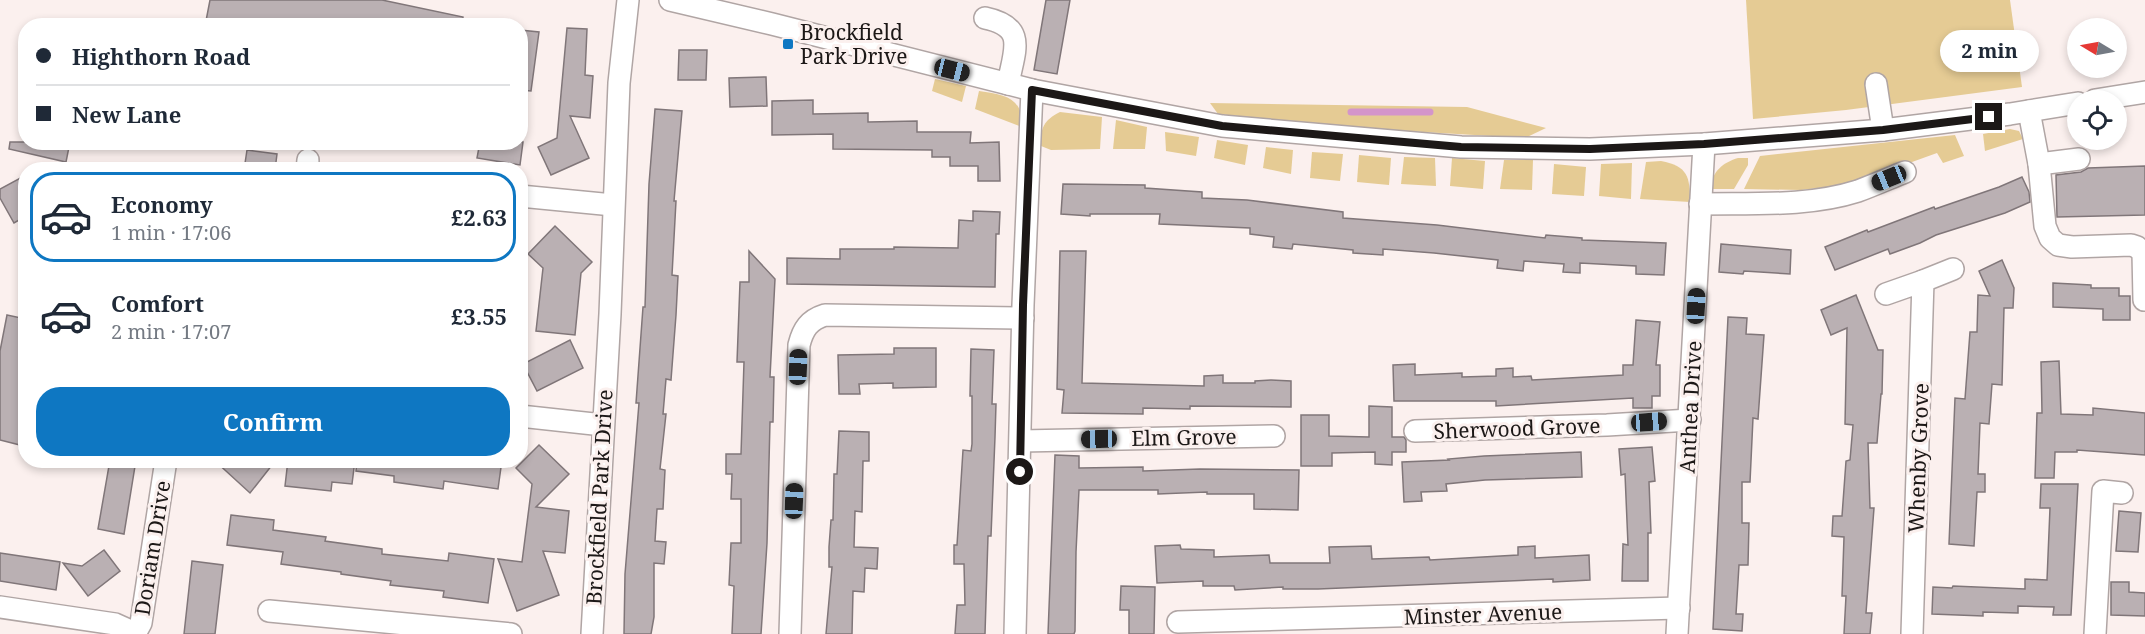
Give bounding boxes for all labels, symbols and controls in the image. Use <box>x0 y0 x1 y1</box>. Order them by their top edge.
place label: Brockfield Park Drive <box>800 18 907 70</box>
north arrow <box>2067 18 2127 78</box>
map controls <box>2067 18 2127 150</box>
callout: 2 min <box>1940 30 2038 72</box>
marker: Brockfield Park Drive <box>781 37 795 51</box>
text: 2 min <box>1961 37 2018 64</box>
text: Highthorn Road <box>72 41 250 71</box>
car <box>932 57 972 83</box>
button: locate <box>2067 90 2127 150</box>
text: New Lane <box>72 99 181 129</box>
route end <box>1975 103 2002 130</box>
car <box>1869 163 1909 193</box>
text: Economy <box>111 189 213 219</box>
icon: car <box>39 190 93 244</box>
text: £2.63 <box>451 202 507 232</box>
text: 1 min · 17:06 <box>111 219 231 246</box>
text: Comfort <box>111 288 204 318</box>
car <box>1686 288 1706 324</box>
icon: car <box>39 289 93 343</box>
text: £3.55 <box>451 301 507 331</box>
text: 2 min · 17:07 <box>111 318 231 345</box>
street label: Anthea Drive <box>1673 340 1707 474</box>
car <box>788 349 808 385</box>
street label: Whenby Grove <box>1901 382 1935 534</box>
button: Confirm <box>36 387 510 456</box>
street label: Brockfield Park Drive <box>579 389 619 605</box>
street label: Sherwood Grove <box>1433 411 1601 445</box>
car <box>1630 412 1668 432</box>
street label: Elm Grove <box>1131 422 1237 452</box>
car <box>1081 430 1117 448</box>
route start <box>1006 458 1033 485</box>
street label: Doriam Drive <box>128 478 176 618</box>
car <box>784 483 804 519</box>
street label: Minster Avenue <box>1403 597 1563 631</box>

